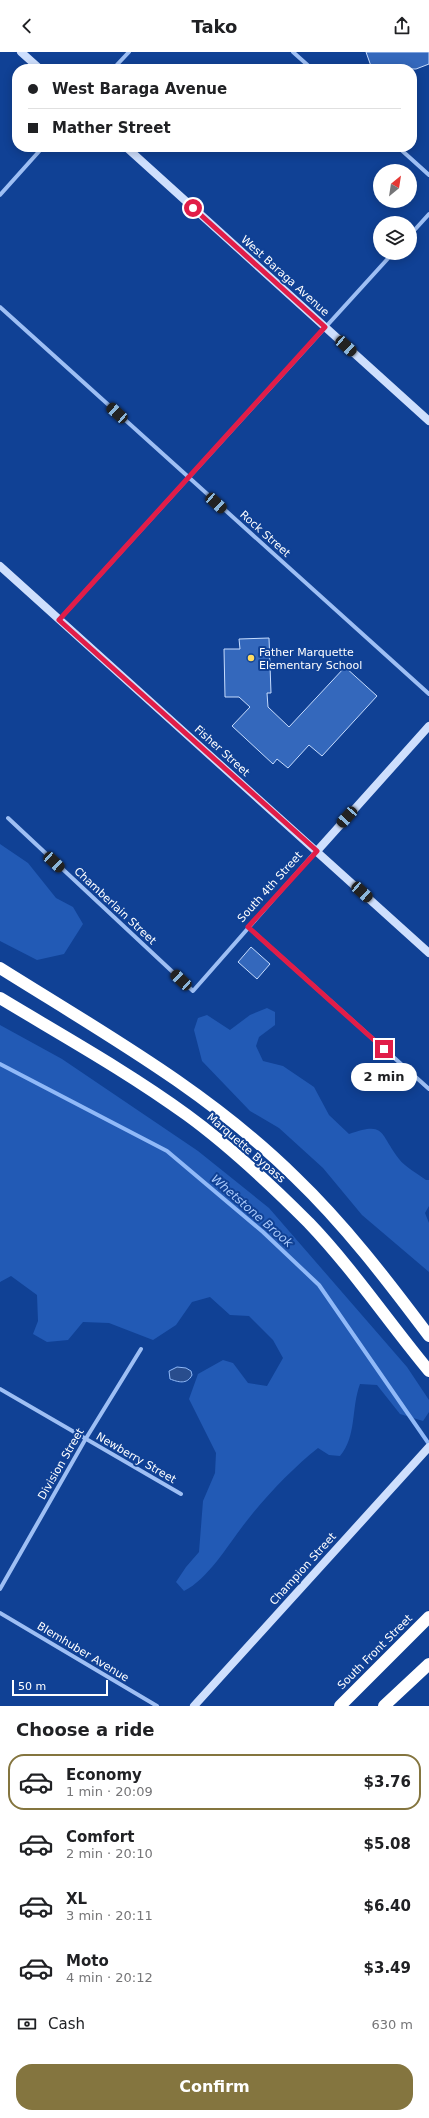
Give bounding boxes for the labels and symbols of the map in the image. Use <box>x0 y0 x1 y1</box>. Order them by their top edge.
north arrow <box>373 164 417 208</box>
route start <box>184 199 202 217</box>
street label: West Baraga Avenue <box>238 233 332 319</box>
car <box>333 334 359 358</box>
car <box>104 401 130 425</box>
car <box>203 491 229 515</box>
street label: Rock Street <box>237 508 293 560</box>
place label: Father Marquette Elementary School <box>259 646 362 672</box>
marker: Father Marquette Elementary School <box>246 653 256 663</box>
street label: Fisher Street <box>192 723 253 780</box>
car <box>335 804 359 830</box>
street label: South 4th Street <box>235 848 306 925</box>
car <box>41 849 67 875</box>
street label: Chamberlain Street <box>71 865 159 948</box>
car <box>349 880 375 904</box>
car <box>168 967 194 993</box>
route end <box>375 1040 393 1058</box>
callout: 2 min <box>351 1063 417 1091</box>
street label: Marquette Bypass <box>204 1110 288 1186</box>
water label: Whetstone Brook <box>208 1172 296 1251</box>
street label: Division Street <box>35 1425 87 1502</box>
street label: Newberry Street <box>94 1430 179 1486</box>
street label: Champion Street <box>267 1530 339 1608</box>
street label: South Front Street <box>335 1611 416 1692</box>
street label: Blemhuber Avenue <box>35 1619 131 1685</box>
scale bar <box>12 1678 108 1697</box>

